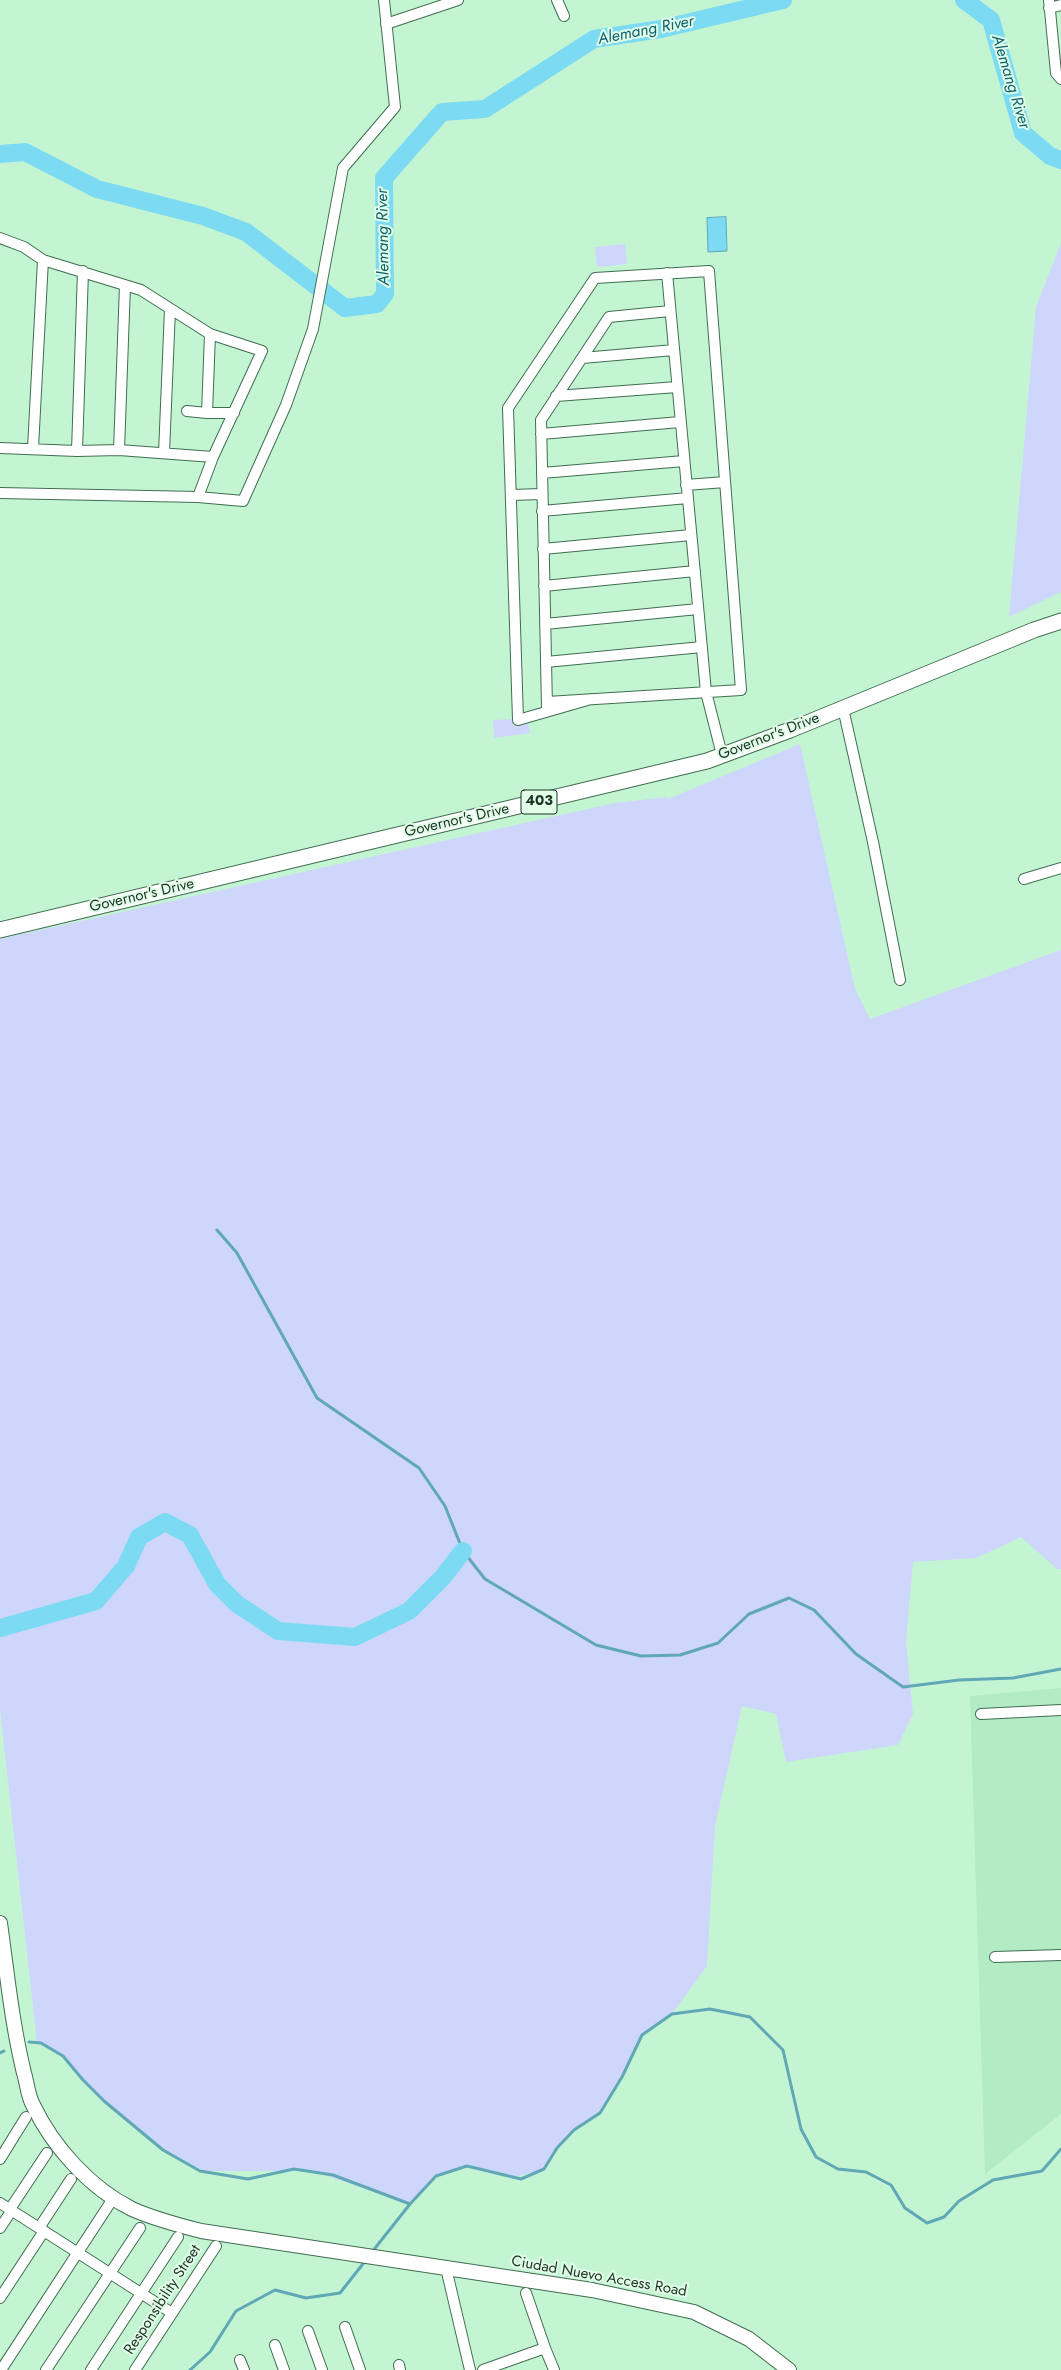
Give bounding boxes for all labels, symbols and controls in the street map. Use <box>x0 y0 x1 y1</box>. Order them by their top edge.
water label: Alemang River <box>596 12 696 50</box>
water label: Alemang River <box>987 33 1033 131</box>
water label: Alemang River <box>374 188 394 286</box>
street label: Governor's Drive <box>716 709 822 765</box>
road number: 403 <box>521 790 557 814</box>
street label: Governor's Drive <box>403 800 511 842</box>
street label: Governor's Drive <box>88 875 196 917</box>
street label: Responsibility Street <box>121 2242 205 2358</box>
street label: Ciudad Nuevo Access Road <box>510 2253 688 2301</box>

